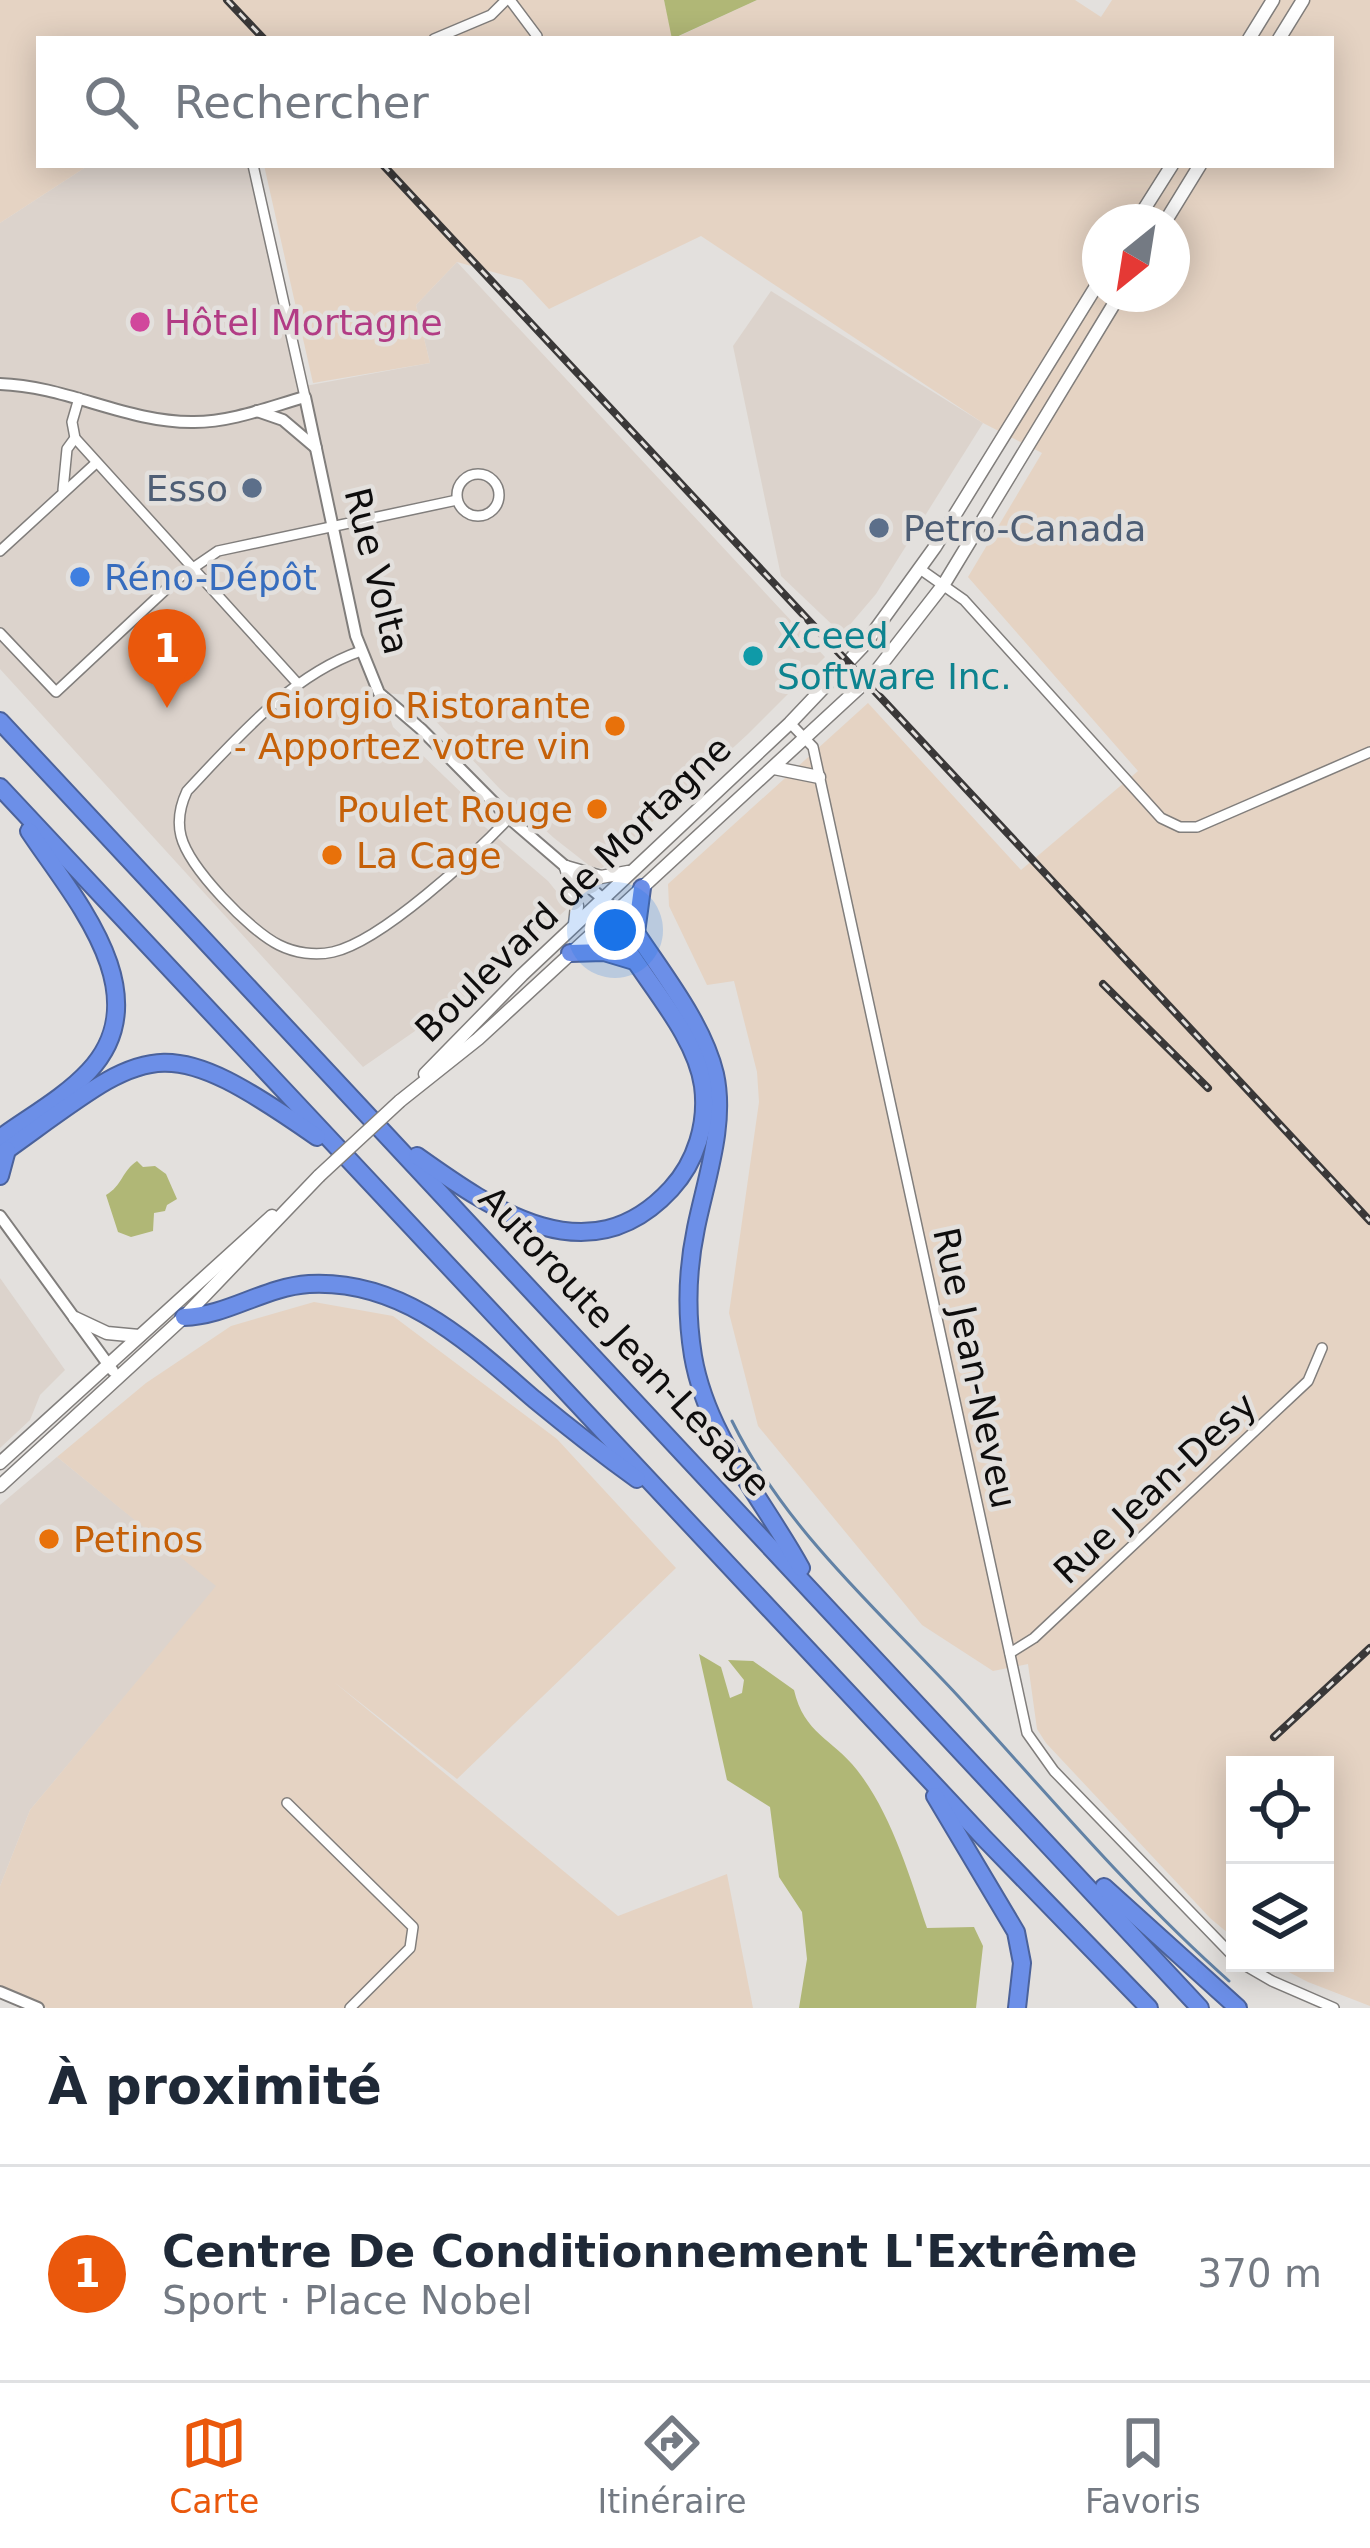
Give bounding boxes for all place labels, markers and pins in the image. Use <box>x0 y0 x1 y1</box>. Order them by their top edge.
place label: Hôtel Mortagne <box>164 302 443 343</box>
marker: Hôtel Mortagne <box>127 309 153 335</box>
place label: Esso <box>146 468 228 509</box>
marker: Esso <box>239 475 265 501</box>
place label: Petro-Canada <box>903 508 1146 549</box>
marker: Petro-Canada <box>866 515 892 541</box>
place label: Réno-Dépôt <box>104 557 317 598</box>
marker: Réno-Dépôt <box>67 564 93 590</box>
pin: 1 <box>128 609 206 708</box>
place label: Xceed Software Inc. <box>777 615 1012 697</box>
marker: Xceed Software Inc. <box>740 643 766 669</box>
place label: Giorgio Ristorante - Apportez votre vin <box>234 685 591 767</box>
marker: Giorgio Ristorante - Apportez votre vin <box>602 713 628 739</box>
place label: Poulet Rouge <box>337 789 573 830</box>
marker: Poulet Rouge <box>584 796 610 822</box>
place label: La Cage <box>356 835 502 876</box>
marker: La Cage <box>319 842 345 868</box>
place label: Petinos <box>73 1519 203 1560</box>
marker: Petinos <box>36 1526 62 1552</box>

